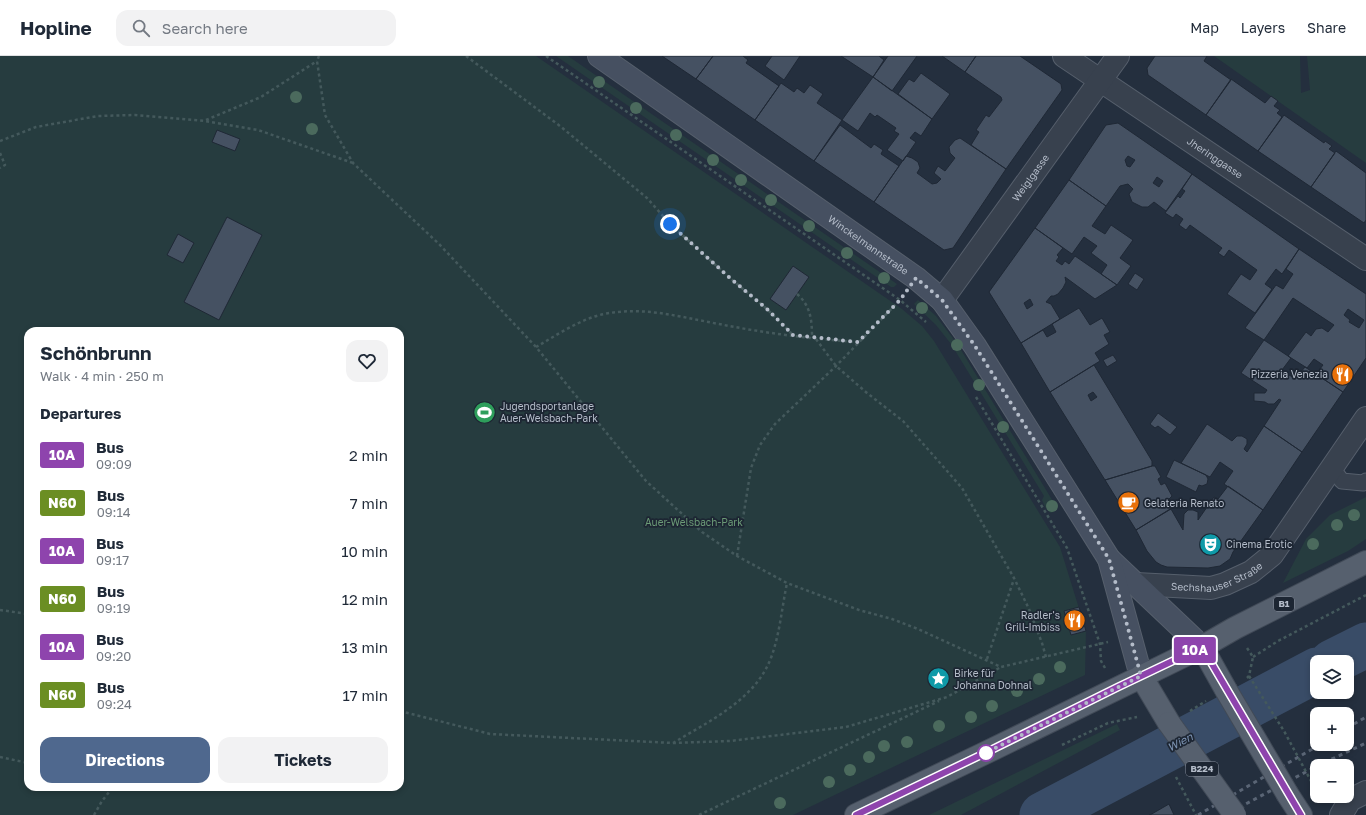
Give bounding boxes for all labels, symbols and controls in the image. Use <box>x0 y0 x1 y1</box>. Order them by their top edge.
search box <box>116 10 396 46</box>
text: Hopline <box>20 16 92 39</box>
icon: search <box>130 17 152 39</box>
text: Search here <box>162 19 248 37</box>
text: Map <box>1190 19 1219 36</box>
text: Layers <box>1241 19 1285 36</box>
text: Share <box>1307 19 1346 36</box>
street label: Jheringgasse <box>1185 135 1245 181</box>
street label: Weiglgasse <box>1009 151 1051 203</box>
street label: Winckelmannstraße <box>826 212 911 277</box>
your location <box>660 214 680 234</box>
button: heart <box>346 340 388 382</box>
text: Schönbrunn <box>40 341 151 364</box>
restaurant icon: Pizzeria Venezia <box>1330 361 1356 387</box>
text: Walk · 4 min · 250 m <box>40 368 164 384</box>
place label: Pizzeria Venezia <box>1251 368 1328 380</box>
sports icon: Jugendsportanlage Auer-Welsbach-Park <box>472 399 498 425</box>
place label: Jugendsportanlage Auer-Welsbach-Park <box>500 400 598 424</box>
text: Departures <box>40 404 121 422</box>
text: Bus <box>96 438 124 456</box>
text: 10A <box>49 446 75 463</box>
text: 2 min <box>349 446 388 464</box>
text: 09:09 <box>96 456 132 472</box>
text: Bus <box>97 486 125 504</box>
cafe icon: Gelateria Renato <box>1115 490 1141 516</box>
text: N60 <box>48 494 77 511</box>
text: 7 min <box>350 494 388 512</box>
place label: Gelateria Renato <box>1144 497 1224 509</box>
text: 09:14 <box>97 504 131 520</box>
park label: Auer-Welsbach-Park <box>645 516 743 528</box>
theatre icon: Cinema Erotic <box>1197 531 1223 557</box>
text: Bus <box>96 534 124 552</box>
place label: Cinema Erotic <box>1226 538 1293 550</box>
text: 10A <box>49 542 75 559</box>
text: 10 min <box>341 542 388 560</box>
text: 09:17 <box>96 552 129 568</box>
street label: Sechshauser Straße <box>1171 559 1265 594</box>
text: Bus <box>97 582 125 600</box>
text: N60 <box>48 590 77 607</box>
text: 12 min <box>342 590 388 608</box>
road number: B1 <box>1274 597 1294 611</box>
text: 09:19 <box>97 600 131 616</box>
restaurant icon: Radler's Grill-Imbiss <box>1062 608 1088 634</box>
place label: Radler's Grill-Imbiss <box>1005 609 1060 633</box>
text: Bus <box>96 630 124 648</box>
line badge: 10A <box>1172 637 1218 663</box>
text: 10A <box>49 638 75 655</box>
text: 13 min <box>342 638 388 656</box>
text: 10A <box>1182 641 1208 658</box>
text: 09:20 <box>96 648 131 664</box>
map controls <box>1310 655 1354 803</box>
button: layers <box>1310 655 1354 699</box>
place icon: Birke für Johanna Dohnal <box>926 666 952 692</box>
place label: Birke für Johanna Dohnal <box>954 667 1032 691</box>
text: Bus <box>97 678 125 696</box>
text: N60 <box>48 686 77 703</box>
text: 17 min <box>343 686 388 704</box>
text: 09:24 <box>97 696 132 712</box>
button: + <box>1310 707 1354 751</box>
water label: Wien <box>1165 729 1196 754</box>
button: Directions <box>40 737 210 783</box>
button: Tickets <box>218 737 388 783</box>
unlabelled marker <box>977 744 995 762</box>
button: − <box>1310 759 1354 803</box>
road number: B224 <box>1186 762 1218 776</box>

